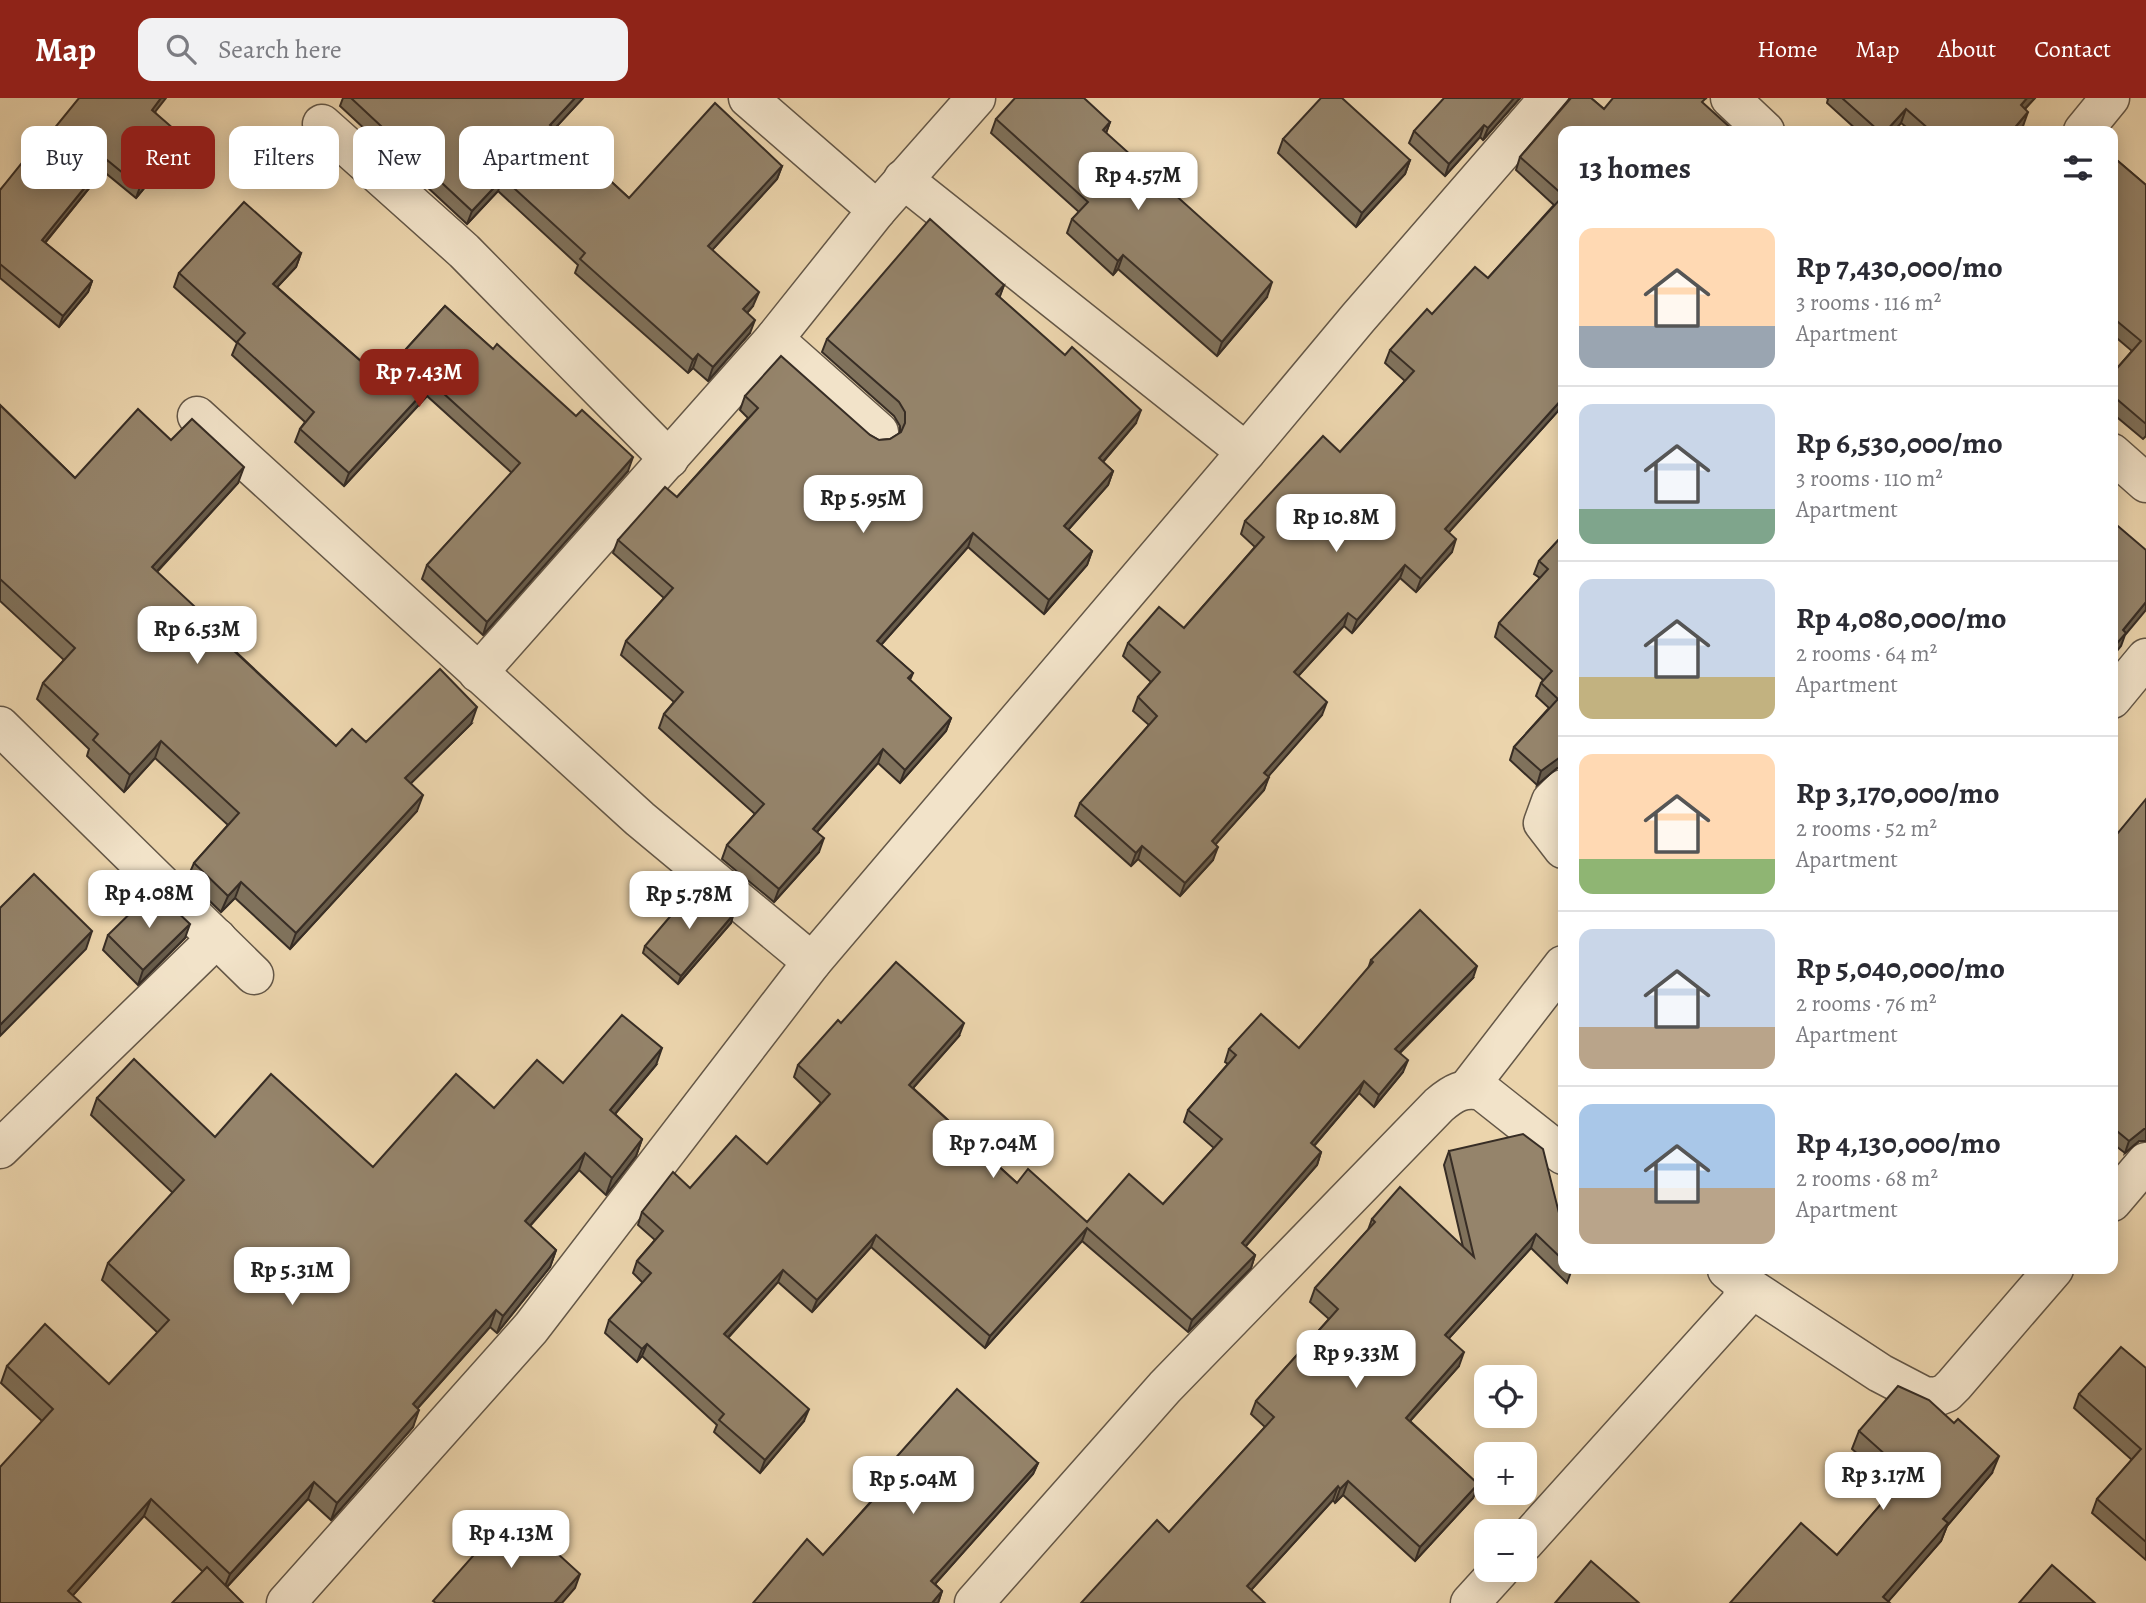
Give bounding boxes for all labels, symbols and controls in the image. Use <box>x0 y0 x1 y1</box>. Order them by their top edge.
search box <box>138 18 628 81</box>
text: Map <box>35 27 96 72</box>
icon: search <box>162 30 200 68</box>
text: Search here <box>218 32 342 67</box>
text: Home <box>1757 33 1818 65</box>
text: Map <box>1856 33 1900 65</box>
text: About <box>1938 33 1996 65</box>
text: Contact <box>2034 33 2111 65</box>
chip: Buy <box>21 126 107 189</box>
chip: Rent <box>121 126 215 189</box>
chip: Filters <box>229 126 339 189</box>
chip: New <box>353 126 445 189</box>
chip: Apartment <box>459 126 614 189</box>
text: 13 homes <box>1579 148 1691 188</box>
icon: filters <box>2059 149 2097 187</box>
pin: Rp 4.57M <box>1066 152 1210 212</box>
text: Rp 4.57M <box>1095 159 1181 190</box>
text: Rp 7,430,000/mo <box>1796 247 2003 287</box>
icon: home <box>1635 256 1719 340</box>
text: 3 rooms · 116 m² <box>1796 287 1941 318</box>
text: Apartment <box>1796 318 1898 349</box>
pin: Rp 7.43M <box>347 350 491 409</box>
text: Rp 7.43M <box>376 356 462 387</box>
text: Rp 6,530,000/mo <box>1796 423 2003 463</box>
icon: home <box>1635 432 1719 516</box>
text: 3 rooms · 110 m² <box>1796 463 1943 494</box>
pin: Rp 5.95M <box>791 476 935 535</box>
text: Rp 5.95M <box>820 482 906 513</box>
pin: Rp 10.8M <box>1264 494 1408 554</box>
text: Apartment <box>1796 494 1898 525</box>
text: Rp 10.8M <box>1292 501 1380 532</box>
text: Rp 4,080,000/mo <box>1796 598 2007 638</box>
pin: Rp 6.53M <box>125 606 269 666</box>
icon: home <box>1635 607 1719 691</box>
text: Rp 6.53M <box>154 613 240 644</box>
text: 2 rooms · 64 m² <box>1796 638 1937 669</box>
text: Apartment <box>1796 669 1898 700</box>
text: Rp 3,170,000/mo <box>1796 773 1999 813</box>
icon: home <box>1635 782 1719 866</box>
text: 2 rooms · 52 m² <box>1796 813 1937 844</box>
text: Apartment <box>1796 844 1898 875</box>
pin: Rp 4.08M <box>77 870 221 930</box>
pin: Rp 5.78M <box>617 872 761 931</box>
text: Rp 4.08M <box>104 877 194 908</box>
text: Rp 5.78M <box>646 878 733 909</box>
text: Rp 5,040,000/mo <box>1796 948 2005 988</box>
icon: home <box>1635 957 1719 1041</box>
text: 2 rooms · 76 m² <box>1796 988 1937 1019</box>
text: Apartment <box>1796 1019 1898 1050</box>
pin: Rp 7.04M <box>921 1121 1065 1180</box>
text: Rp 4,130,000/mo <box>1796 1123 2001 1163</box>
text: Rp 7.04M <box>949 1127 1037 1158</box>
icon: home <box>1635 1132 1719 1216</box>
text: 2 rooms · 68 m² <box>1796 1163 1938 1194</box>
text: Apartment <box>1796 1194 1898 1225</box>
pin: Rp 5.31M <box>220 1248 364 1307</box>
text: Rp 5.31M <box>250 1254 334 1285</box>
pin: Rp 9.33M <box>1284 1330 1428 1390</box>
text: Rp 9.33M <box>1313 1337 1399 1368</box>
map controls <box>1474 1365 1537 1582</box>
button: locate <box>1474 1365 1537 1428</box>
button: + <box>1474 1442 1537 1505</box>
pin: Rp 3.17M <box>1811 1452 1955 1512</box>
pin: Rp 5.04M <box>841 1456 985 1516</box>
text: Rp 3.17M <box>1841 1459 1925 1490</box>
text: Rp 5.04M <box>869 1463 957 1494</box>
pin: Rp 4.13M <box>439 1510 583 1570</box>
text: Rp 4.13M <box>468 1517 554 1548</box>
button: − <box>1474 1519 1537 1582</box>

